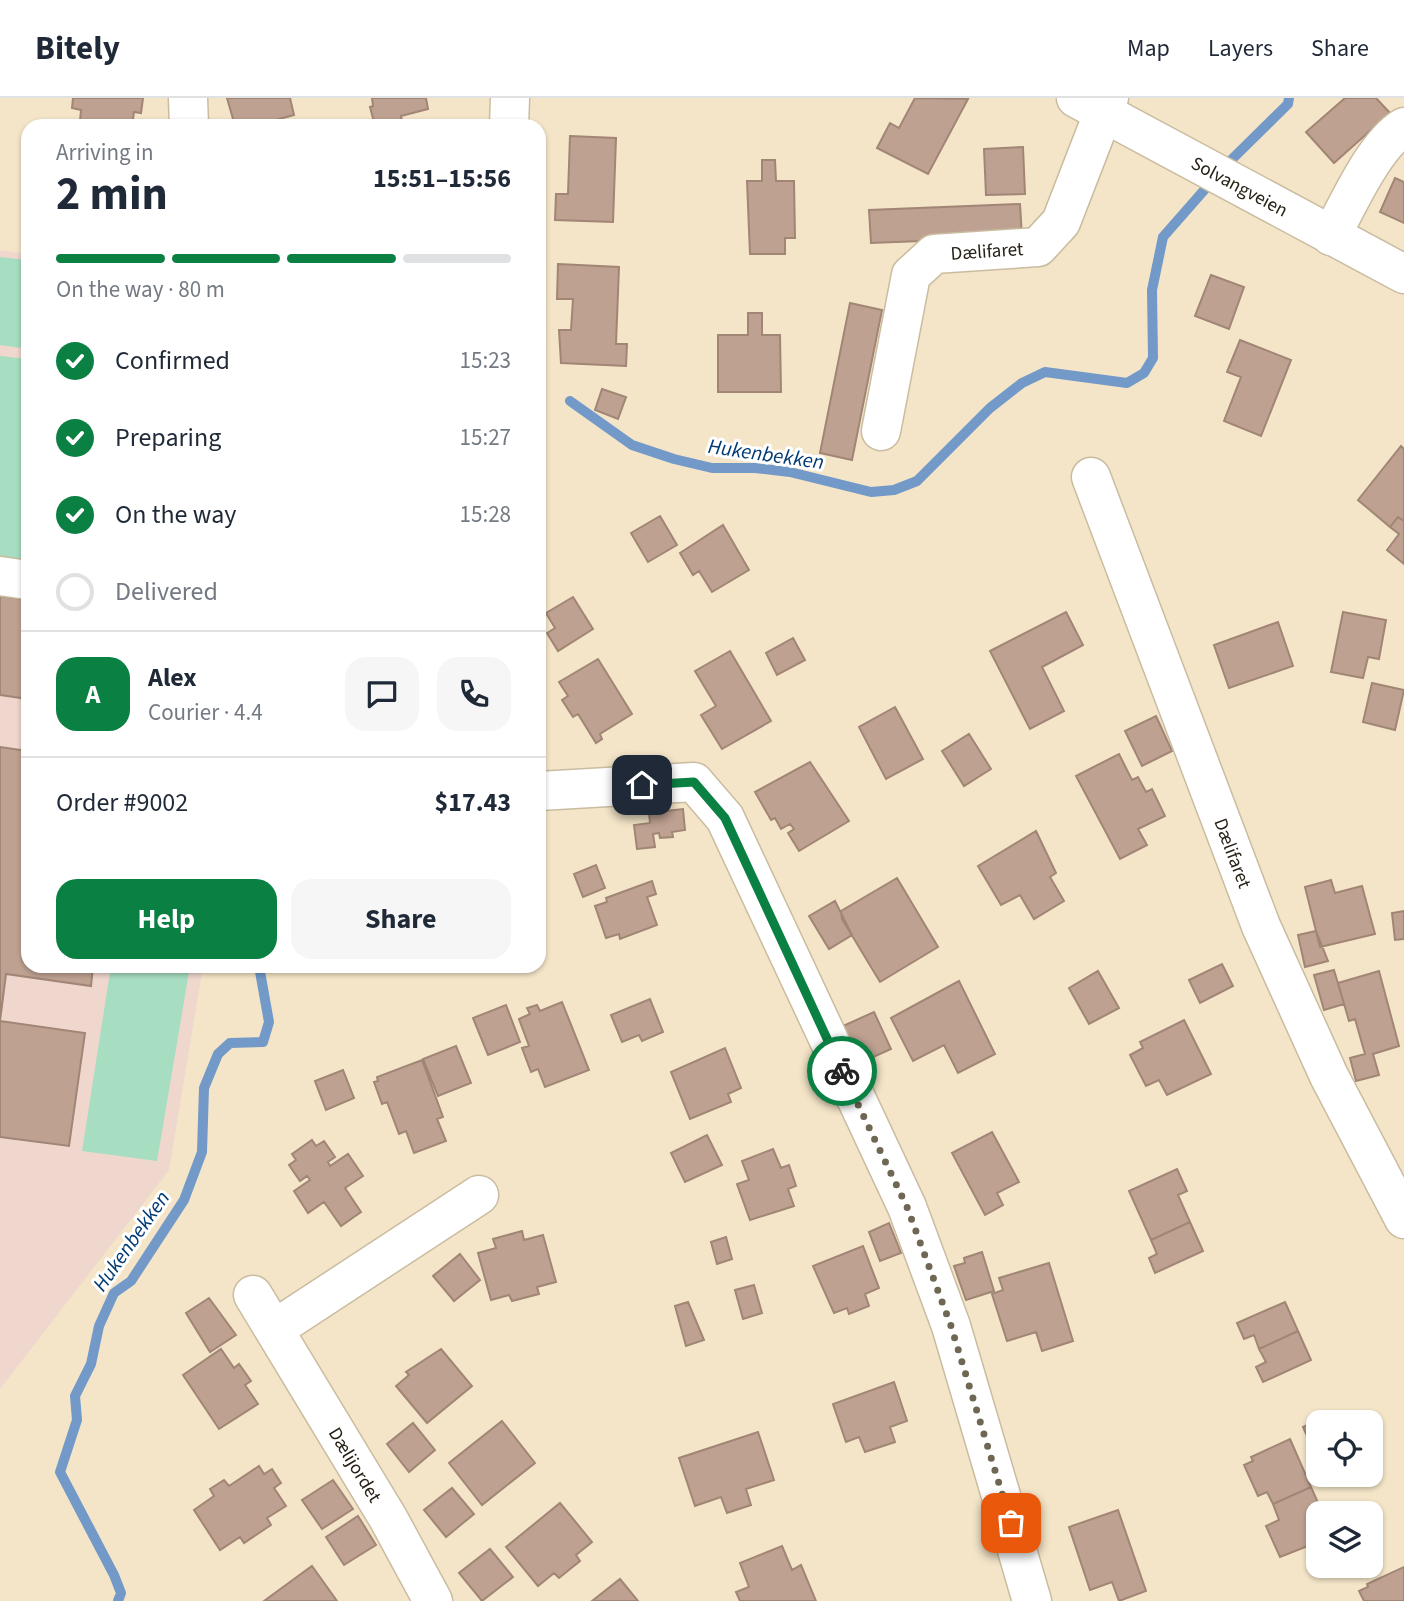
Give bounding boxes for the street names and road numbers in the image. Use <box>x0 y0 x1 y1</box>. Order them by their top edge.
street label: Solvangveien <box>1186 150 1292 224</box>
street label: Dælifaret <box>950 236 1025 268</box>
street label: Dælifaret <box>1206 815 1258 893</box>
street label: Dælijordet <box>321 1422 388 1508</box>

